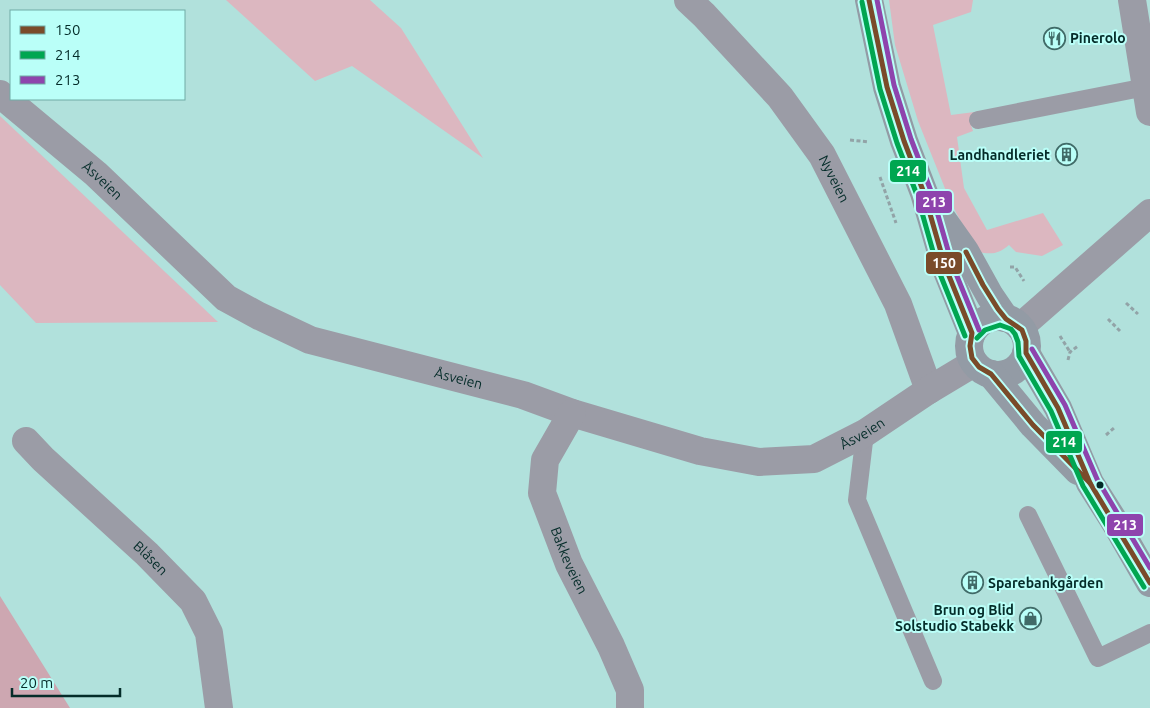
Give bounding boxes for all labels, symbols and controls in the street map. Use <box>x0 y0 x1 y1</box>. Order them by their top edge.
legend <box>10 10 185 100</box>
text: 150 <box>55 21 80 38</box>
restaurant icon: Pinerolo <box>1042 26 1066 50</box>
place label: Pinerolo <box>1070 30 1126 46</box>
text: 214 <box>55 46 80 63</box>
text: 213 <box>55 71 80 88</box>
building icon: Landhandleriet <box>1054 143 1078 167</box>
place label: Landhandleriet <box>950 147 1050 163</box>
street label: Nyveien <box>815 153 853 205</box>
street label: Åsveien <box>79 158 126 203</box>
line badge: 214 <box>889 159 927 183</box>
text: 214 <box>896 163 920 179</box>
line badge: 213 <box>915 190 953 214</box>
text: 213 <box>922 194 946 210</box>
line badge: 150 <box>925 251 963 275</box>
text: 150 <box>932 255 956 271</box>
street label: Åsveien <box>433 364 484 392</box>
street label: Åsveien <box>837 414 888 452</box>
line badge: 214 <box>1045 430 1083 454</box>
text: 214 <box>1052 434 1076 450</box>
unlabelled marker <box>1095 480 1105 490</box>
line badge: 213 <box>1106 513 1144 537</box>
text: 213 <box>1113 517 1137 533</box>
street label: Bakkeveien <box>548 525 591 597</box>
street label: Blåsen <box>130 538 171 578</box>
building icon: Sparebankgården <box>960 571 984 595</box>
place label: Sparebankgården <box>988 575 1103 591</box>
place label: Brun og Blid Solstudio Stabekk <box>895 602 1014 634</box>
shop icon: Brun og Blid Solstudio Stabekk <box>1018 606 1042 630</box>
scale bar <box>12 666 120 698</box>
text: 20 m <box>20 674 53 691</box>

